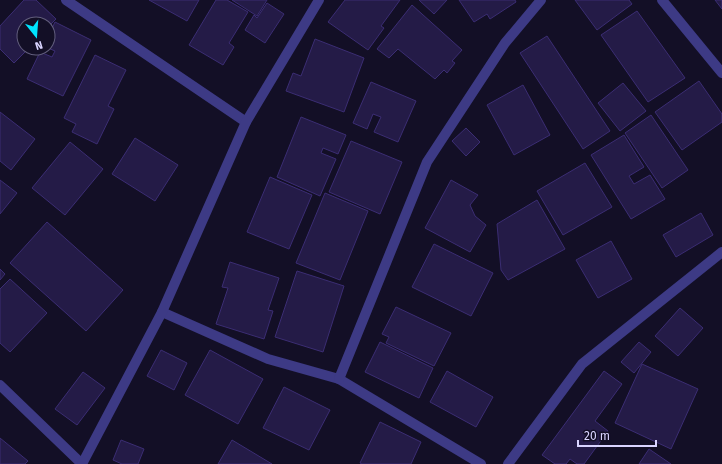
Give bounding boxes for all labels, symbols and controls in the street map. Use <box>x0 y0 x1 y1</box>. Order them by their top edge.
north arrow <box>16 16 56 56</box>
text: N <box>33 38 44 52</box>
scale bar <box>578 422 656 448</box>
text: 20 m <box>584 429 610 443</box>

